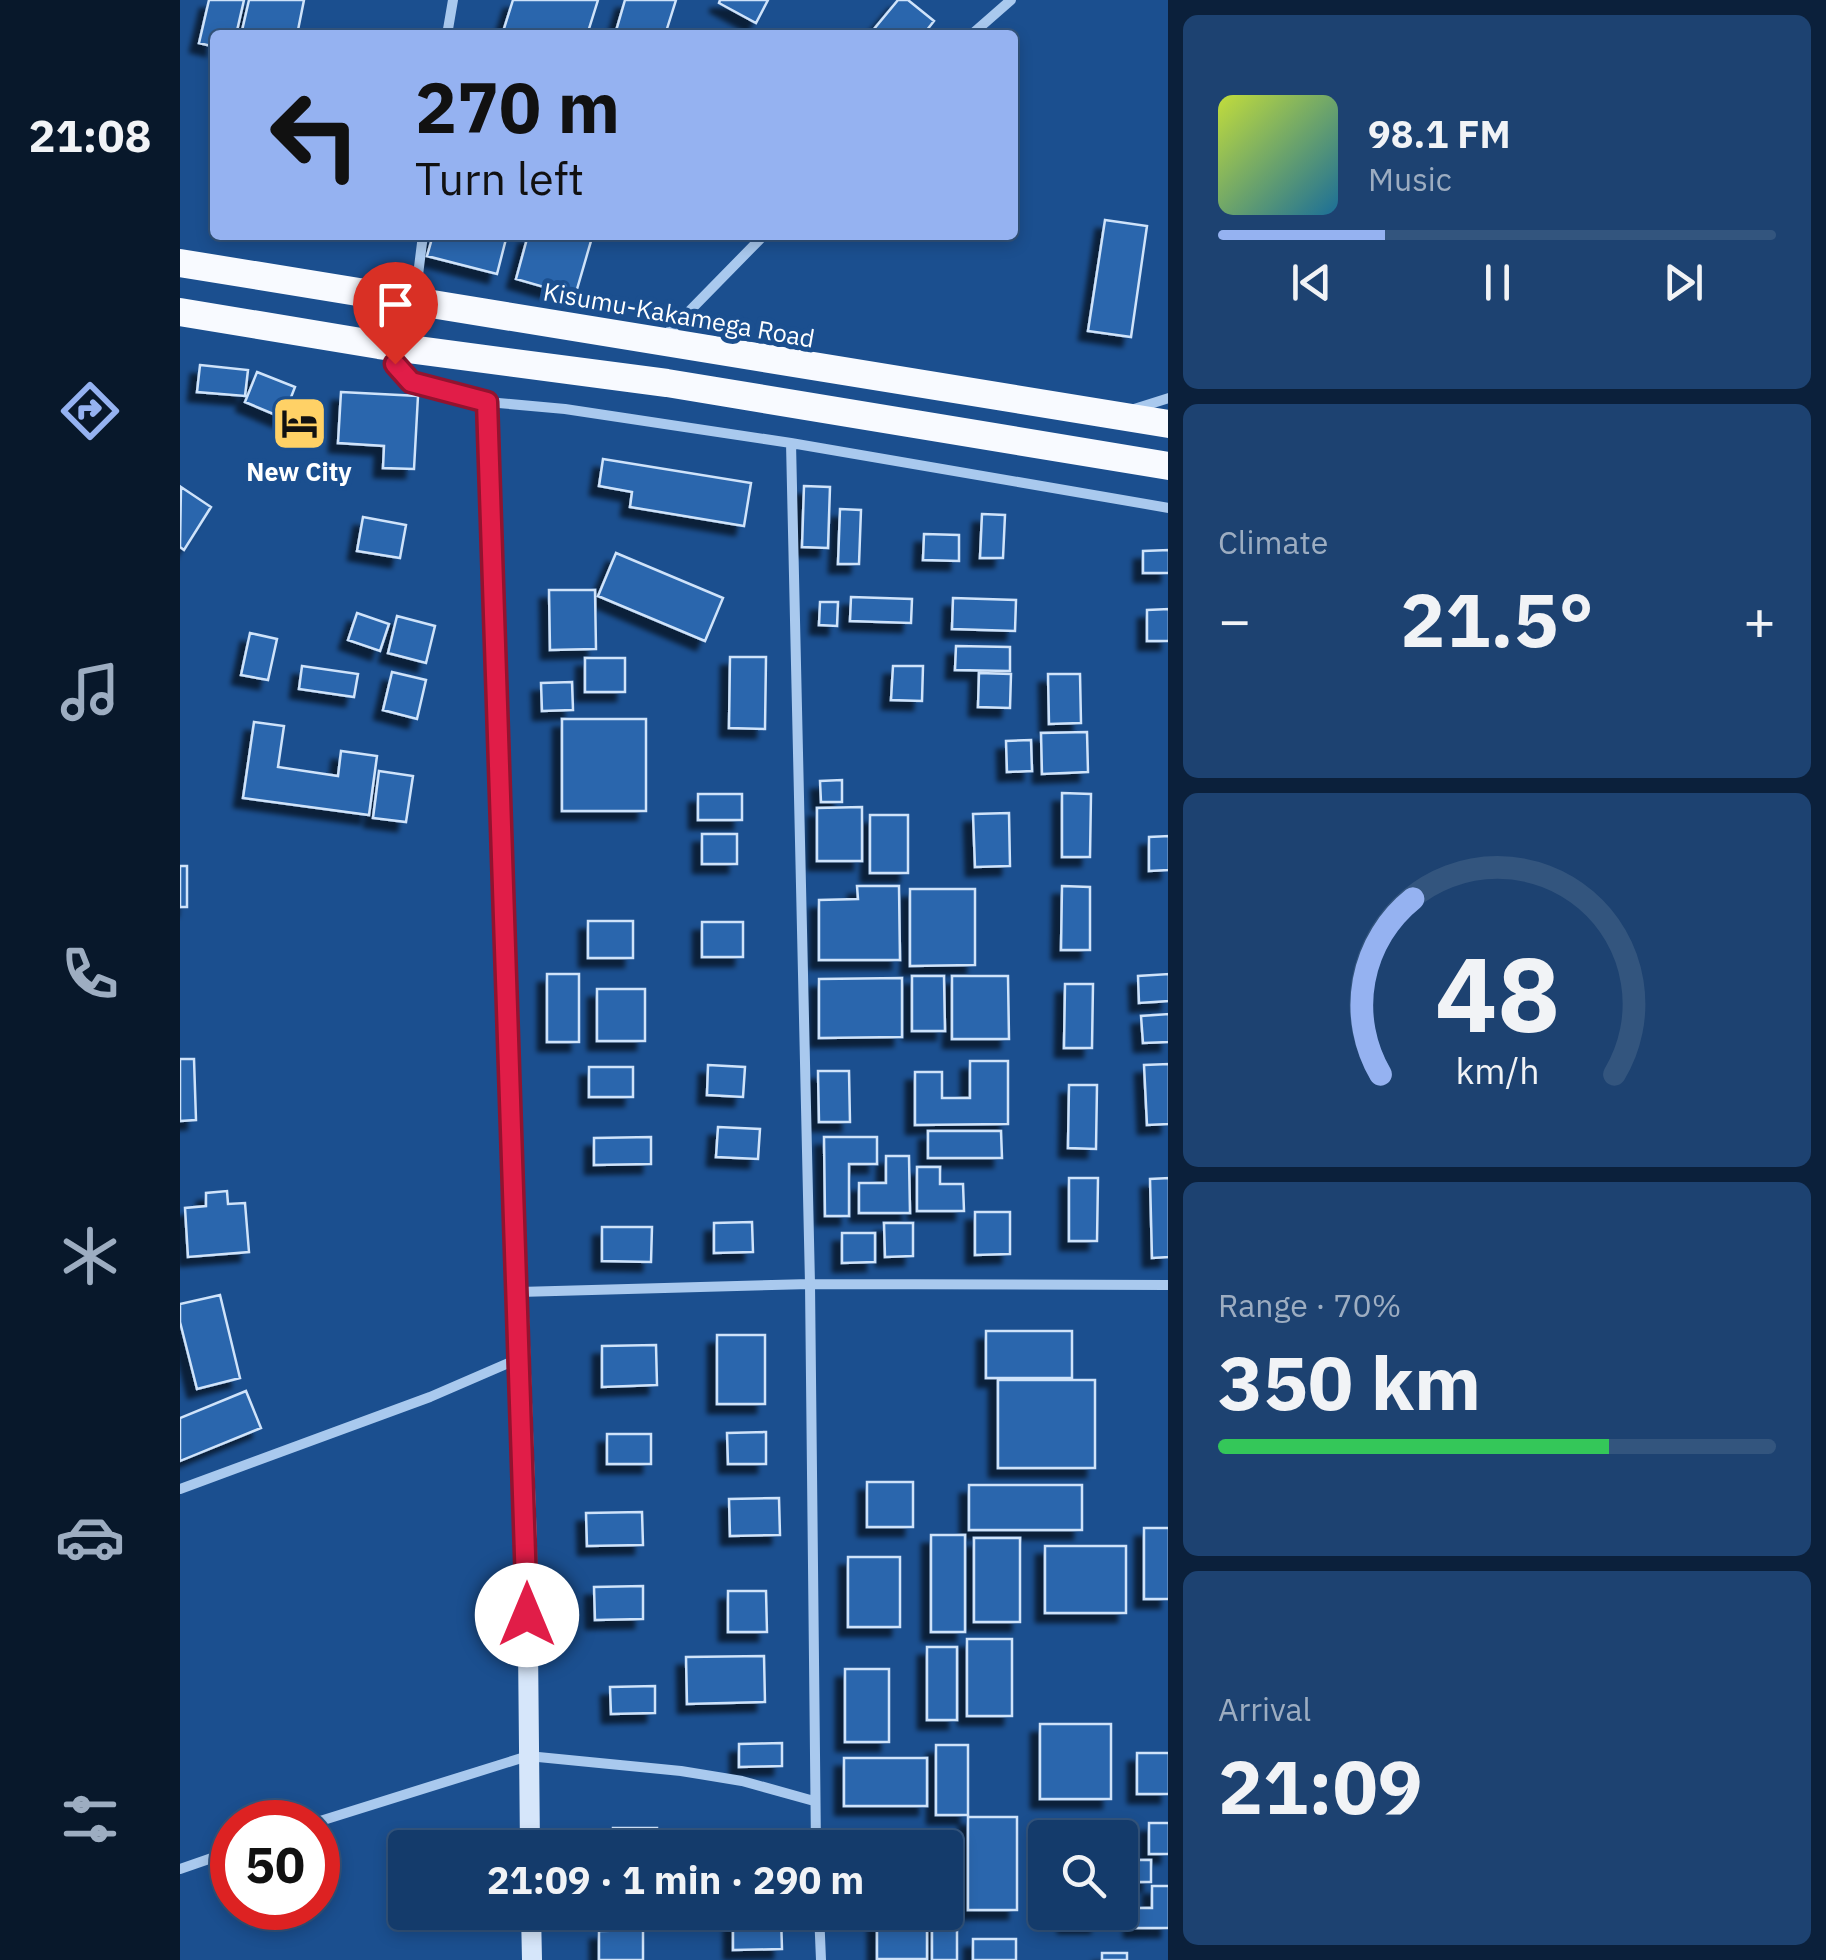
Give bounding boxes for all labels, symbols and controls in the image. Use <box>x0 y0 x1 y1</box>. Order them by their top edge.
text: 270 m <box>415 61 620 152</box>
icon: left <box>250 70 380 200</box>
text: 21:08 <box>29 106 151 164</box>
text: 98.1 FM <box>1368 109 1511 158</box>
text: Turn left <box>415 149 584 207</box>
text: Music <box>1368 158 1452 200</box>
icon: previous <box>1284 255 1339 310</box>
icon: pause <box>1470 255 1525 310</box>
icon: next <box>1656 255 1711 310</box>
pin <box>353 262 438 365</box>
street label: Kisumu-Kakamega Road <box>541 274 817 355</box>
icon: arrive <box>368 277 423 332</box>
icon: directions <box>55 376 125 446</box>
hotel icon: New City <box>269 393 329 453</box>
place label: New City <box>246 455 352 488</box>
text: Climate <box>1218 521 1328 563</box>
text: 21.5° <box>1400 570 1594 668</box>
text: − <box>1218 584 1251 655</box>
text: + <box>1743 584 1776 655</box>
icon: music <box>55 657 125 727</box>
text: 48 <box>1435 925 1559 1061</box>
icon: phone <box>55 939 125 1009</box>
text: km/h <box>1455 1047 1539 1094</box>
icon: climate <box>55 1221 125 1291</box>
text: Range · 70% <box>1218 1284 1401 1326</box>
text: 350 km <box>1218 1333 1481 1431</box>
icon: car <box>55 1502 125 1572</box>
position arrow <box>475 1563 579 1667</box>
text: Arrival <box>1218 1688 1311 1730</box>
text: 21:09 <box>1218 1737 1423 1835</box>
icon: filters <box>55 1784 125 1854</box>
speed limit sign: 50 <box>210 1800 340 1930</box>
map controls <box>1028 1820 1138 1930</box>
button: search <box>1028 1820 1138 1930</box>
text: 21:09 · 1 min · 290 m <box>487 1855 864 1904</box>

